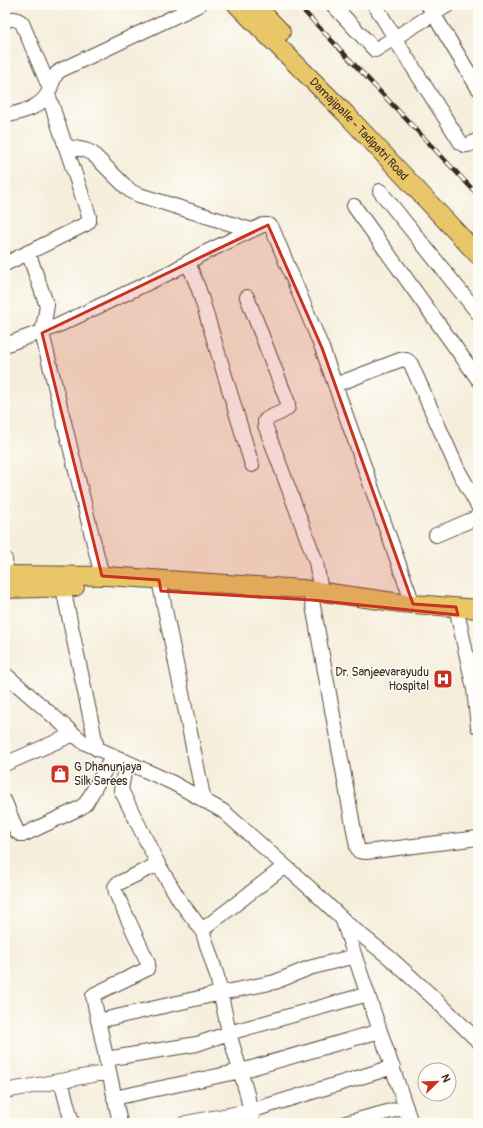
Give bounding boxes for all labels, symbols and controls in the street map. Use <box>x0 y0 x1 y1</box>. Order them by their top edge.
street label: Damajipalle - Tadipatri Road <box>306 75 411 184</box>
place label: Dr. Sanjeevarayudu Hospital <box>335 665 429 694</box>
hospital icon: Dr. Sanjeevarayudu Hospital <box>432 668 454 690</box>
place label: G Dhanunjaya Silk Sarees <box>74 760 142 789</box>
shop icon: G Dhanunjaya Silk Sarees <box>49 763 71 785</box>
north arrow <box>417 1062 457 1102</box>
text: N <box>438 1072 453 1085</box>

